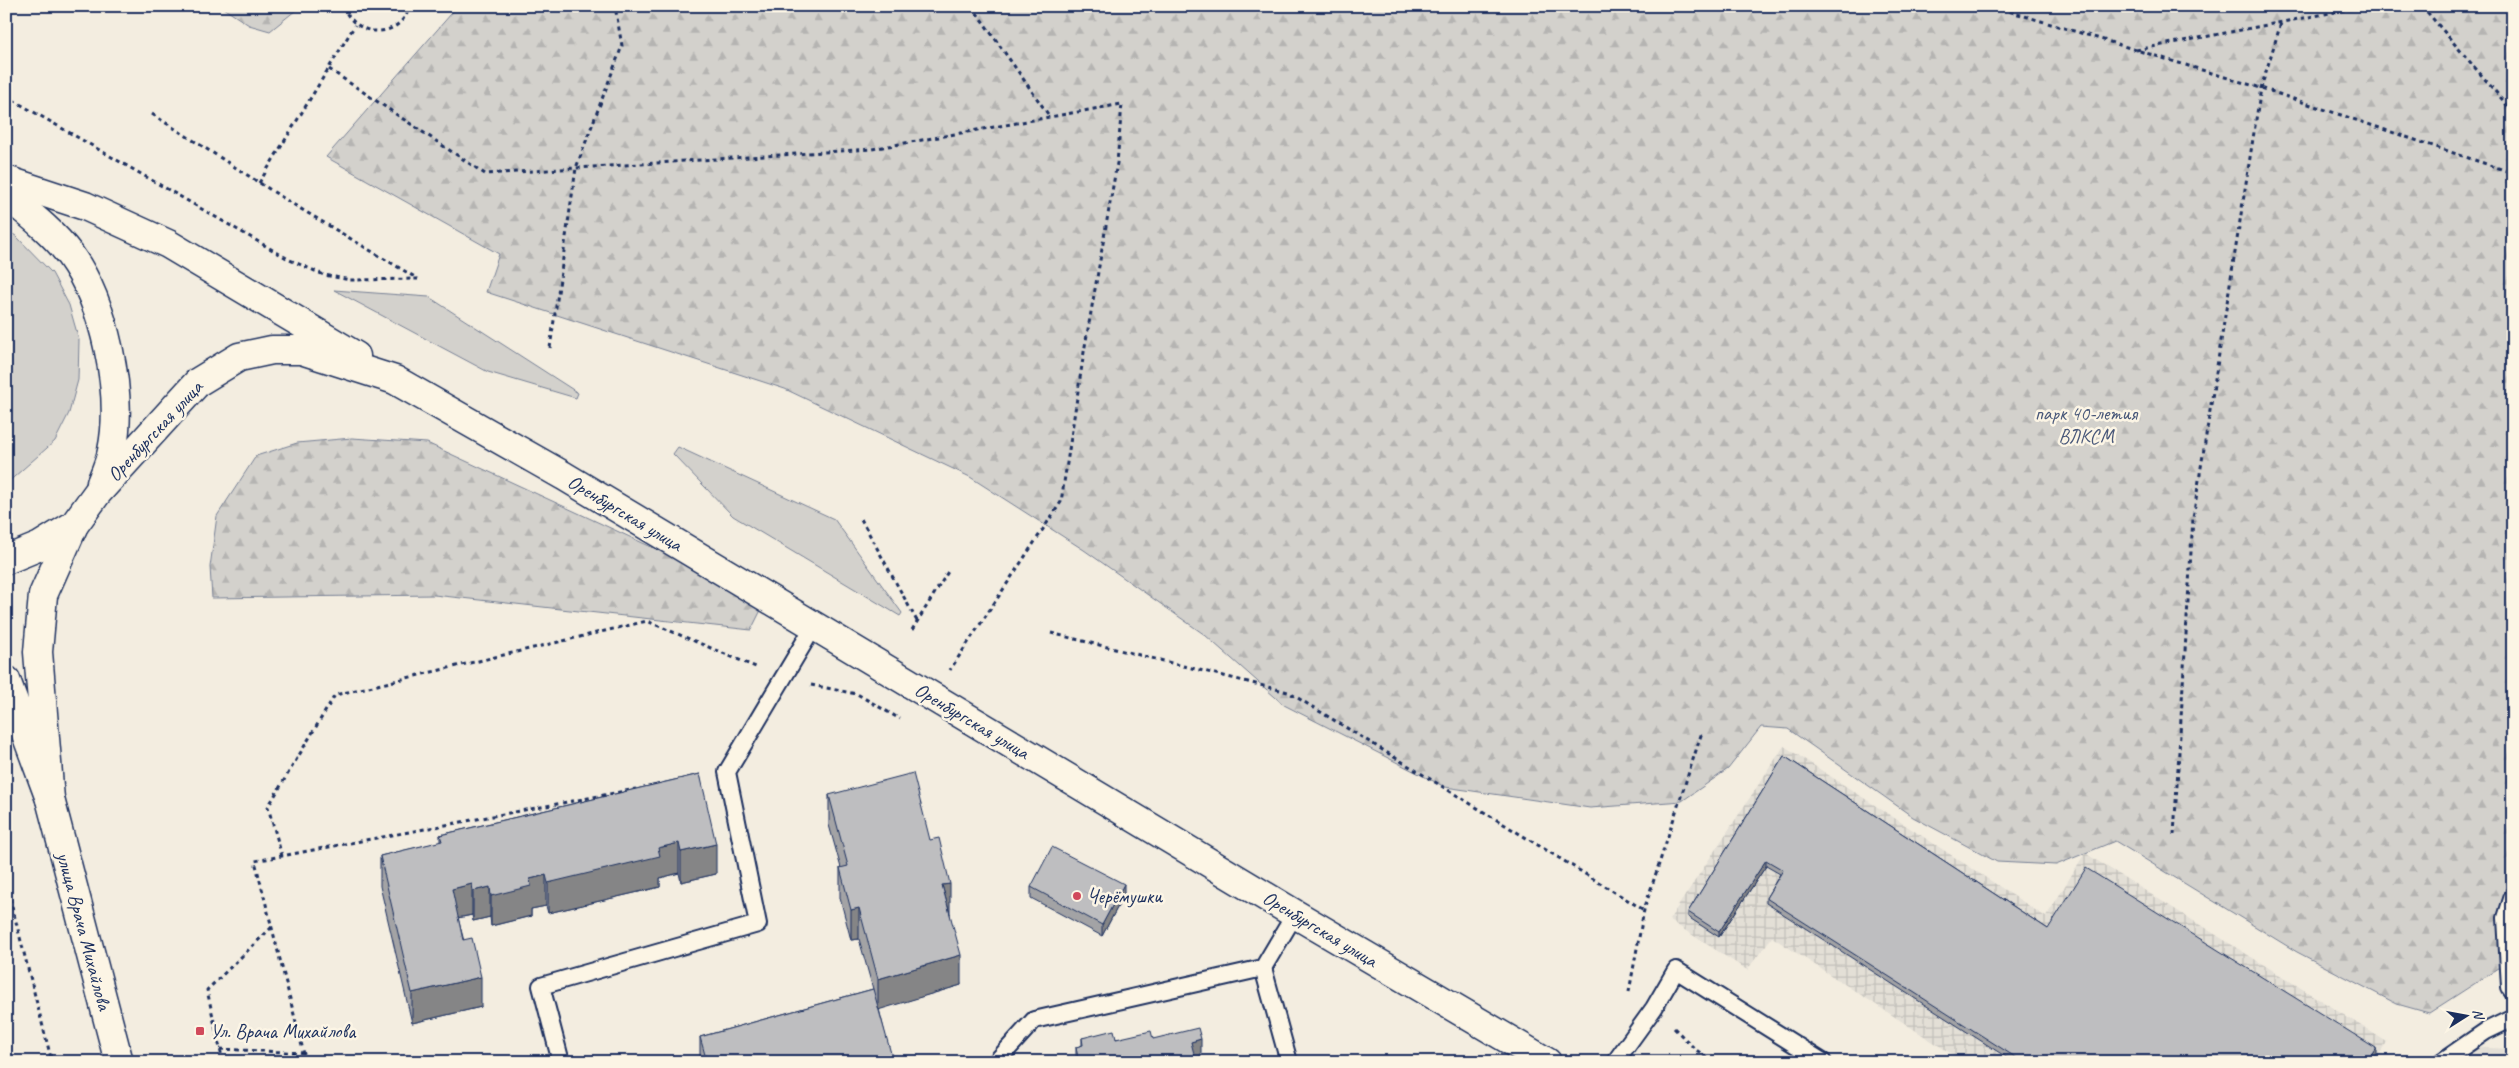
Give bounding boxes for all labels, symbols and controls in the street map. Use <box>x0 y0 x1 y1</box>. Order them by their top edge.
street label: Оренбургская улица <box>102 374 209 487</box>
park label: парк 40-летия ВЛКСМ <box>2035 401 2139 449</box>
street label: Оренбургская улица <box>563 469 688 558</box>
street label: Оренбургская улица <box>910 677 1035 766</box>
street label: улица Врача Михайлова <box>51 848 118 1015</box>
place label: Черёмушки <box>1087 884 1163 909</box>
street label: Оренбургская улица <box>1258 885 1383 974</box>
marker: Черёмушки <box>1071 890 1083 902</box>
north arrow <box>2442 990 2492 1040</box>
text: N <box>2469 1008 2488 1022</box>
place label: Ул. Врача Михайлова <box>210 1019 357 1044</box>
marker: Ул. Врача Михайлова <box>194 1025 206 1037</box>

